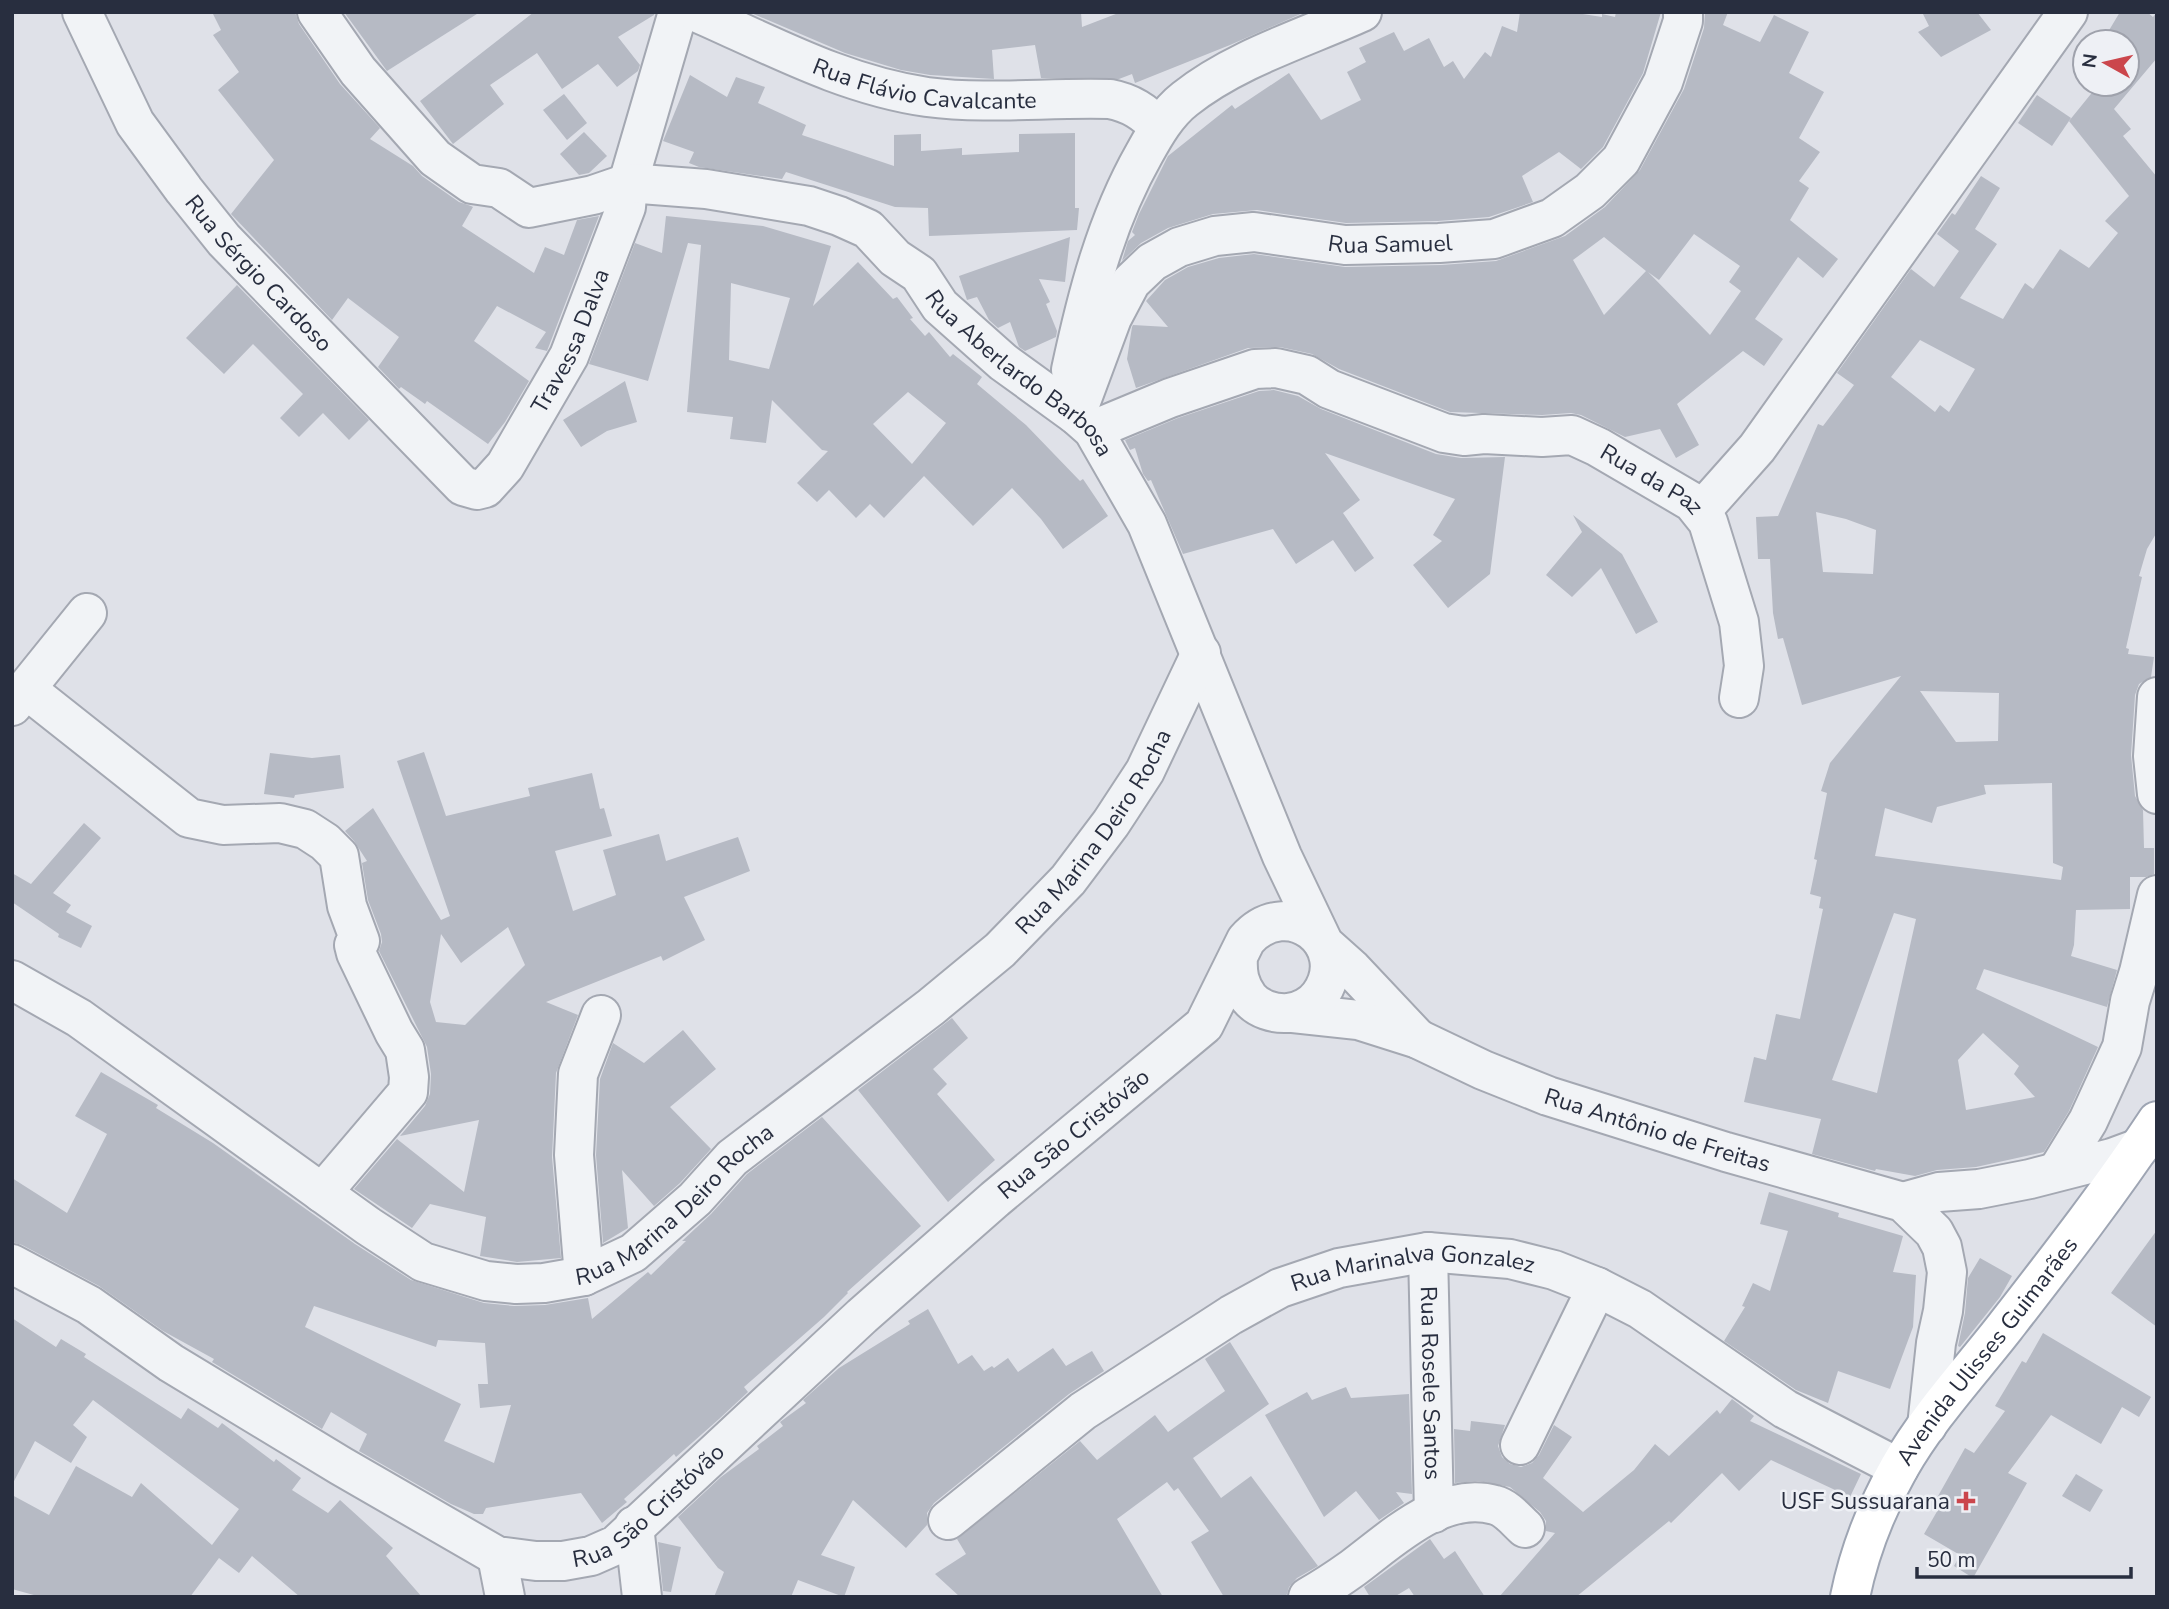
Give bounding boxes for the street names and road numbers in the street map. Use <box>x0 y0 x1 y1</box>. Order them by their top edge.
street label: Rua Flávio Cavalcante <box>808 50 1037 116</box>
street label: Rua Sérgio Cardoso <box>178 188 340 358</box>
street label: Rua Samuel <box>1326 227 1454 261</box>
street label: Travessa Dalva <box>523 264 616 419</box>
street label: Rua Aberlardo Barbosa <box>918 284 1120 462</box>
street label: Rua da Paz <box>1595 436 1711 520</box>
street label: Rua Marina Deiro Rocha <box>1008 724 1178 941</box>
street label: Rua São Cristóvão <box>991 1061 1156 1206</box>
street label: Rua Antônio de Freitas <box>1541 1080 1774 1179</box>
street label: Rua Marina Deiro Rocha <box>573 1116 780 1293</box>
street label: Avenida Ulisses Guimarães <box>1889 1230 2085 1471</box>
street label: Rua Marinalva Gonzalez <box>1286 1236 1538 1299</box>
street label: Rua Rosele Santos <box>1413 1286 1449 1480</box>
street label: Rua São Cristóvão <box>570 1436 731 1575</box>

